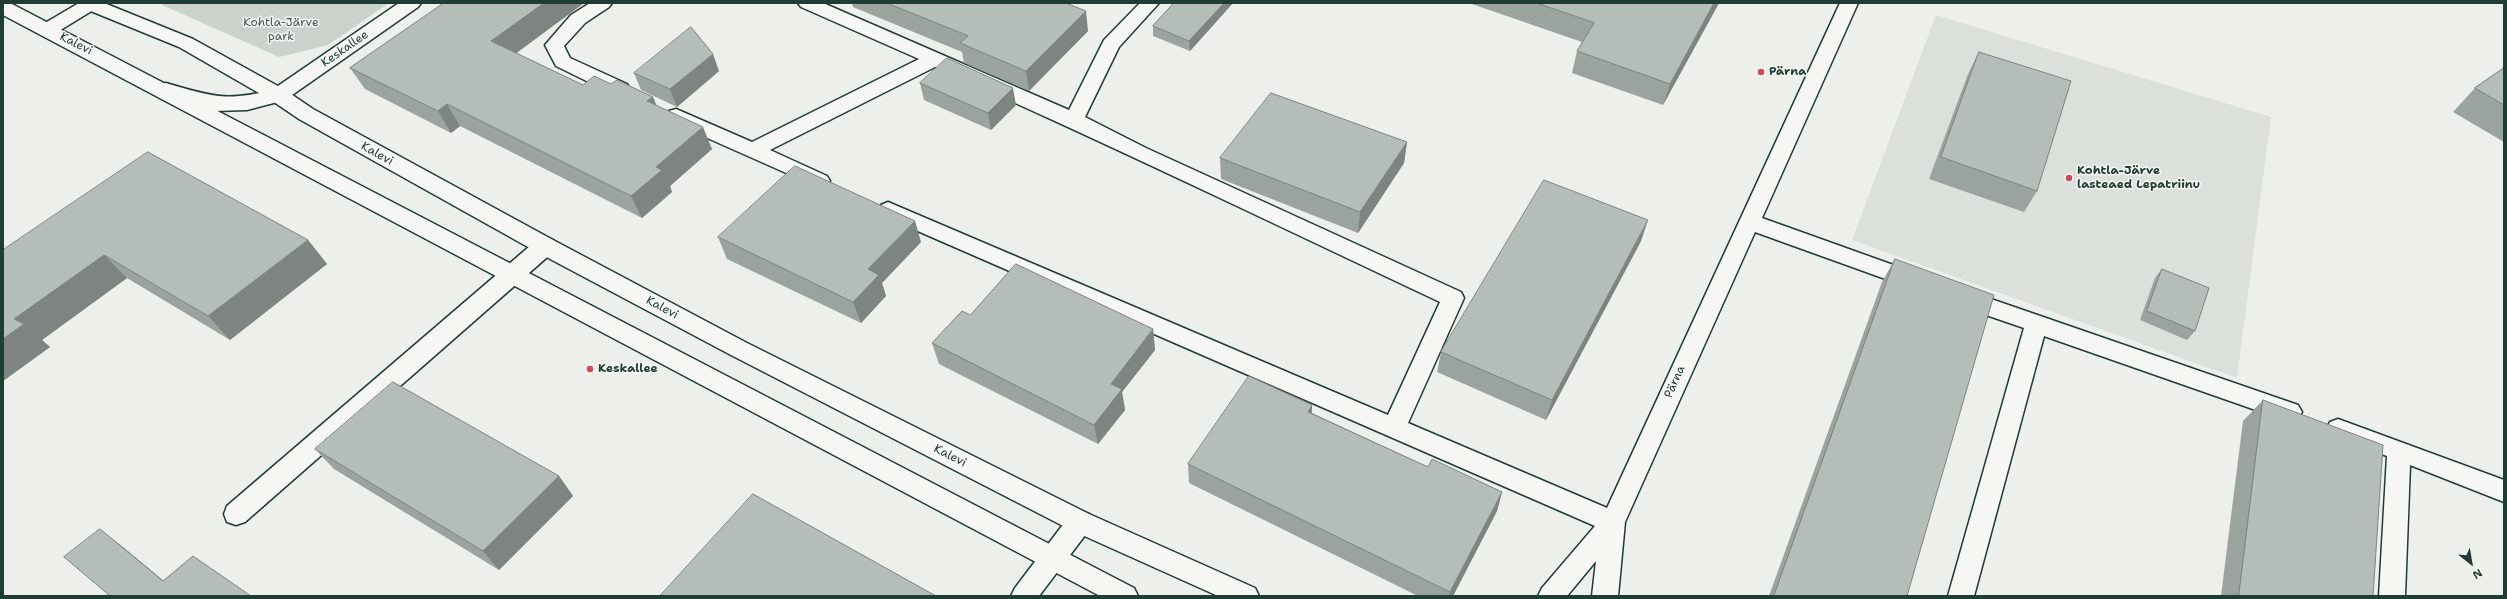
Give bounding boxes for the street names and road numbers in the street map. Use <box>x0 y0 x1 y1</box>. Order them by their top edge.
street label: Keskallee <box>319 28 371 70</box>
street label: Kalevi <box>57 30 95 58</box>
street label: Kalevi <box>358 139 396 169</box>
street label: Kalevi <box>643 293 681 323</box>
street label: Pärna <box>1662 364 1688 400</box>
street label: Kalevi <box>931 442 969 470</box>

